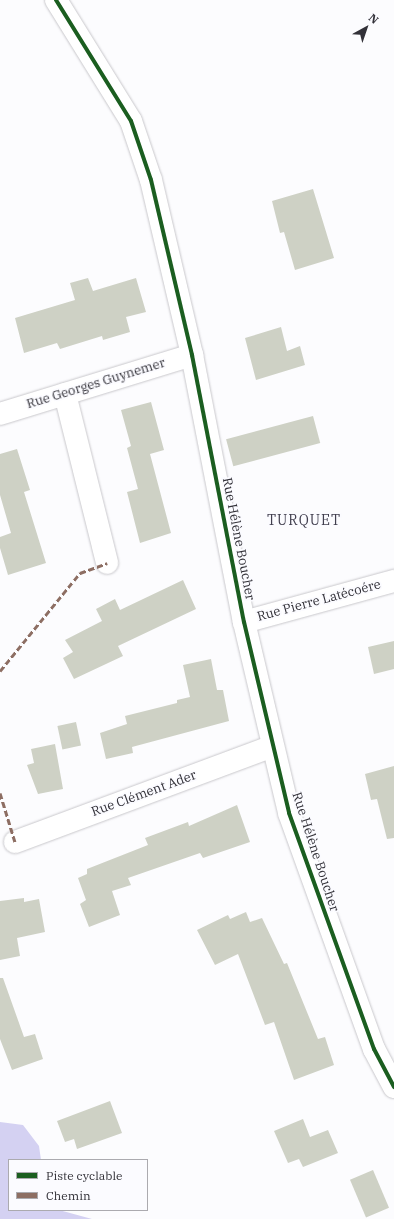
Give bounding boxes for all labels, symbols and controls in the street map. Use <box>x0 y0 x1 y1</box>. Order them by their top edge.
north arrow <box>346 8 386 48</box>
text: N <box>366 11 382 27</box>
street label: Rue Georges Guynemer <box>25 355 167 413</box>
street label: Rue Hélène Boucher <box>218 476 258 602</box>
district label: TURQUET <box>267 512 341 528</box>
street label: Rue Pierre Latécoére <box>255 577 383 625</box>
street label: Rue Clément Ader <box>89 768 199 820</box>
street label: Rue Hélène Boucher <box>288 790 342 914</box>
legend <box>8 1159 148 1211</box>
text: Piste cyclable <box>46 1168 122 1183</box>
text: Chemin <box>46 1188 91 1203</box>

